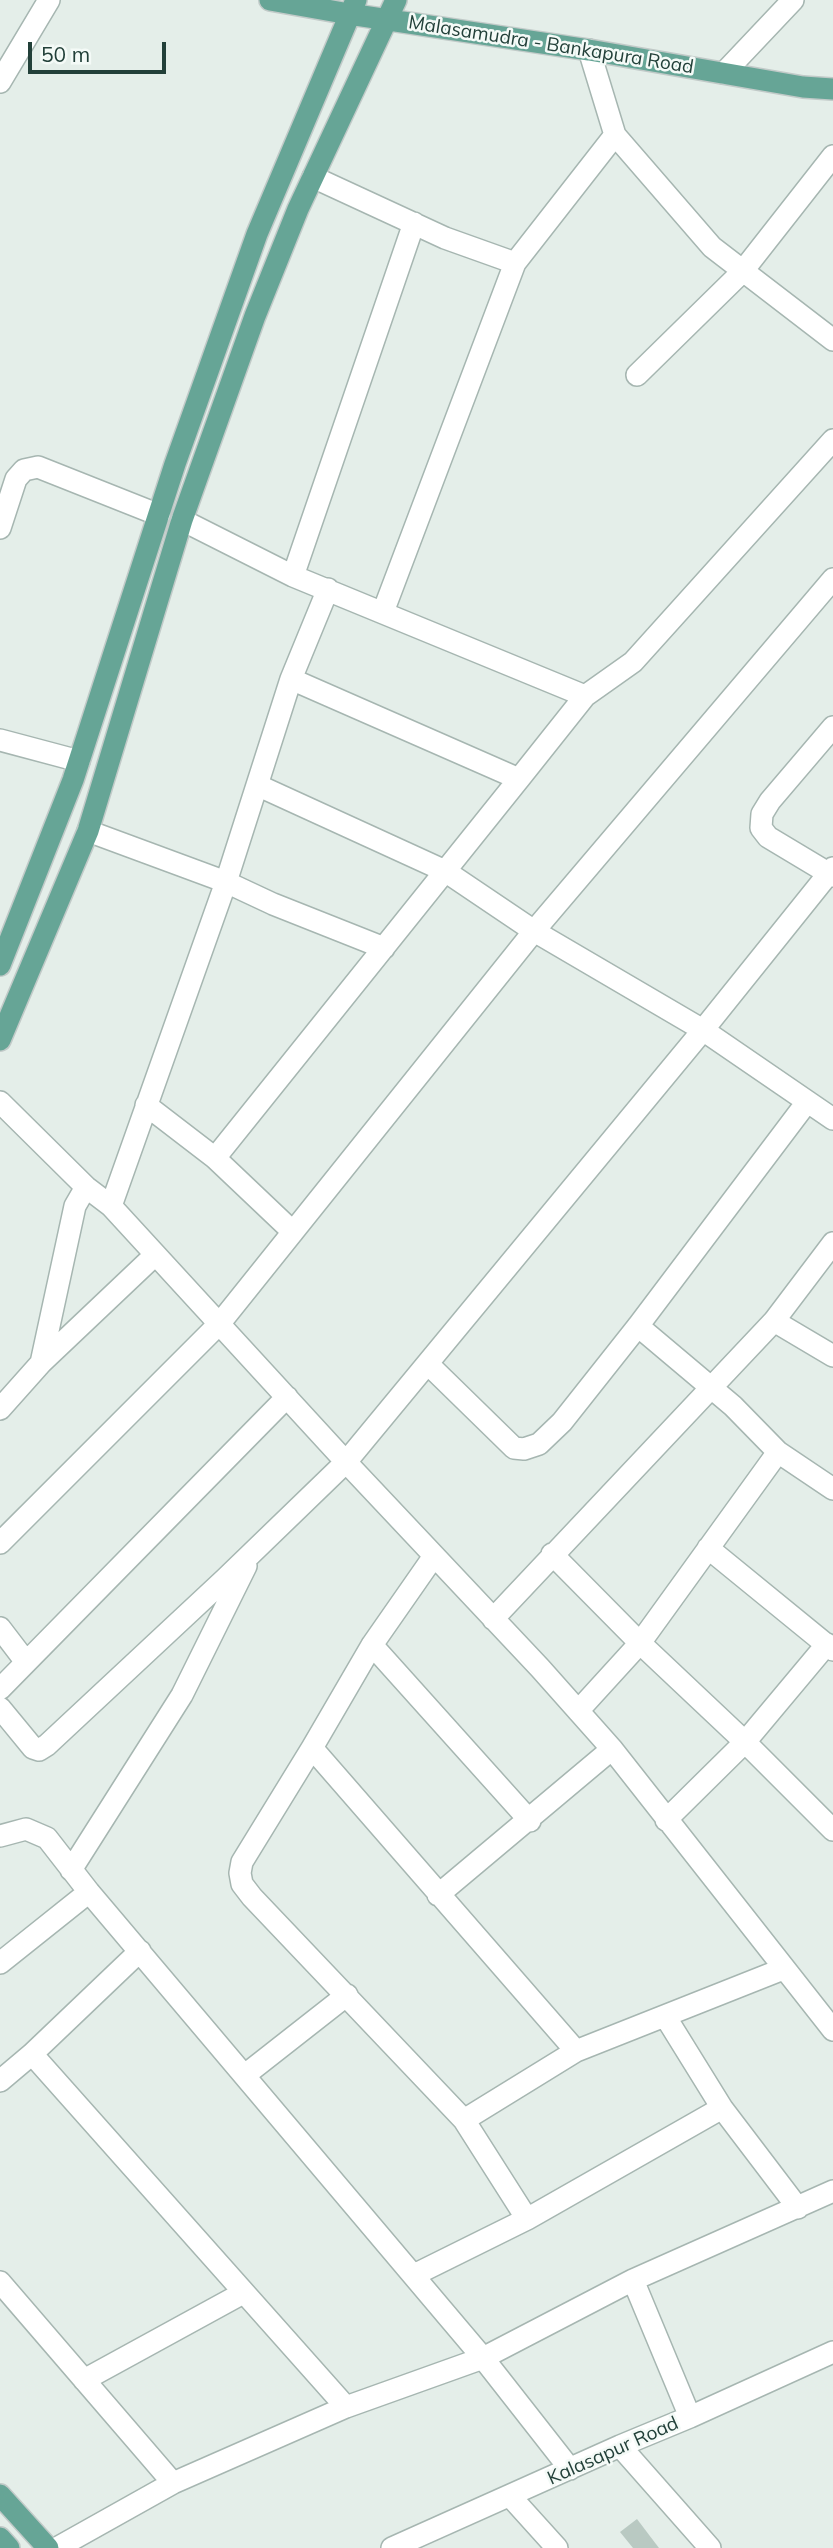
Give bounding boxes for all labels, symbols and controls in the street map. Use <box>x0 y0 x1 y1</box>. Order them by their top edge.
street label: Malasamudra - Bankapura Road <box>407 11 695 79</box>
scale bar <box>32 28 170 72</box>
text: 50 m <box>41 41 90 67</box>
street label: Kalasapur Road <box>544 2412 682 2490</box>

